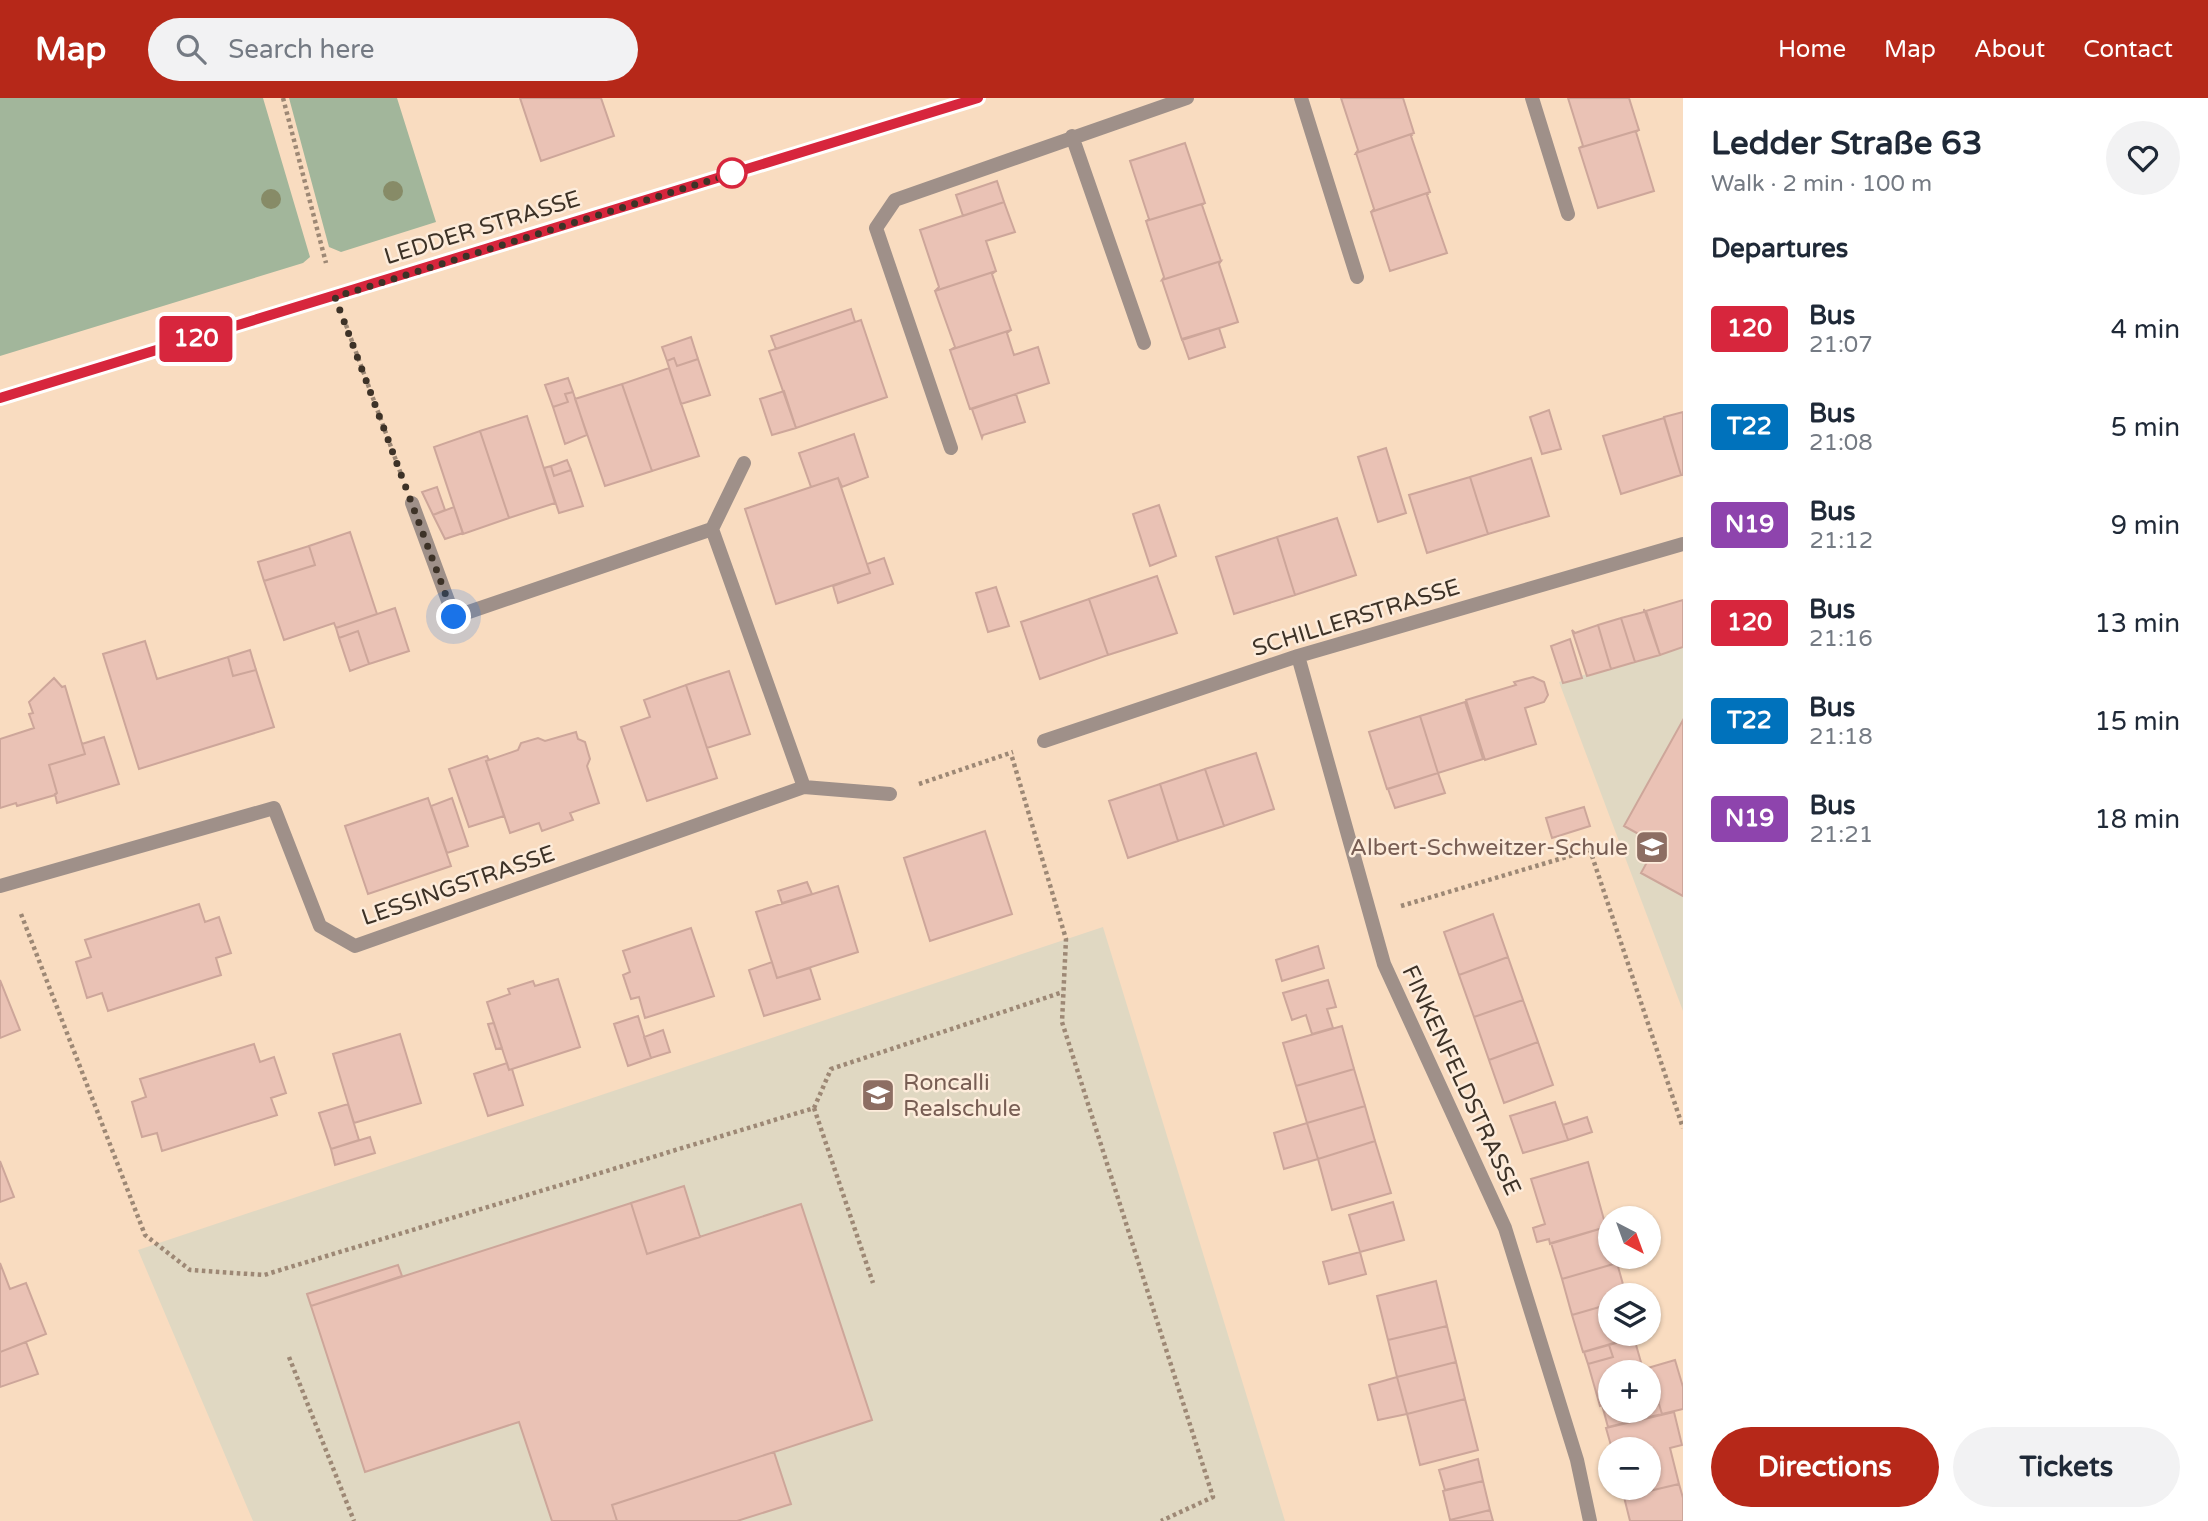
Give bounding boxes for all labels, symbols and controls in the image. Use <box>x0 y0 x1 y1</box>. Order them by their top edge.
search box <box>148 18 638 81</box>
text: Map <box>35 30 106 69</box>
icon: search <box>172 30 210 68</box>
text: Search here <box>228 34 374 65</box>
text: Home <box>1778 35 1846 64</box>
text: Map <box>1884 35 1936 64</box>
text: About <box>1974 35 2045 64</box>
text: Contact <box>2083 35 2173 64</box>
button: heart <box>2106 121 2180 195</box>
text: Ledder Straße 63 <box>1711 124 1982 163</box>
unlabelled marker <box>717 158 747 188</box>
text: Walk · 2 min · 100 m <box>1711 170 1932 198</box>
street label: LEDDER STRASSE <box>381 185 584 271</box>
text: Departures <box>1711 233 1848 264</box>
text: Bus <box>1809 300 1855 331</box>
text: 120 <box>1727 314 1772 343</box>
text: 4 min <box>2111 314 2180 345</box>
line badge: 120 <box>156 316 236 362</box>
text: 120 <box>173 324 219 353</box>
text: 21:07 <box>1809 331 1873 359</box>
text: Bus <box>1809 398 1855 429</box>
text: T22 <box>1727 412 1772 441</box>
text: 5 min <box>2111 412 2180 443</box>
text: 21:08 <box>1809 429 1873 457</box>
text: Bus <box>1809 496 1856 527</box>
text: N19 <box>1725 510 1774 539</box>
text: 9 min <box>2111 510 2180 541</box>
text: 21:12 <box>1809 527 1873 555</box>
street label: SCHILLERSTRASSE <box>1249 573 1463 663</box>
text: Bus <box>1809 594 1855 625</box>
your location <box>436 599 471 634</box>
text: 120 <box>1727 608 1772 637</box>
text: 13 min <box>2094 608 2180 639</box>
text: 21:16 <box>1809 625 1873 653</box>
text: Bus <box>1809 692 1855 723</box>
text: T22 <box>1727 706 1772 735</box>
text: 15 min <box>2094 706 2180 737</box>
text: 21:18 <box>1809 723 1873 751</box>
text: Bus <box>1809 790 1856 821</box>
text: N19 <box>1725 804 1774 833</box>
text: 18 min <box>2094 804 2180 835</box>
text: 21:21 <box>1809 821 1873 849</box>
school or university icon: Albert-Schweitzer-Schule <box>1633 828 1671 866</box>
place label: Albert-Schweitzer-Schule <box>1350 834 1628 862</box>
street label: LESSINGSTRASSE <box>358 840 559 932</box>
street label: FINKENFELDSTRASSE <box>1395 961 1527 1200</box>
place label: Roncalli Realschule <box>903 1069 1021 1123</box>
school or university icon: Roncalli Realschule <box>859 1076 897 1114</box>
north arrow <box>1598 1206 1661 1269</box>
map controls <box>1598 1206 1661 1500</box>
button: layers <box>1598 1283 1661 1346</box>
button: + <box>1598 1360 1661 1423</box>
button: Directions <box>1711 1427 1939 1507</box>
button: Tickets <box>1953 1427 2180 1507</box>
button: − <box>1598 1437 1661 1500</box>

